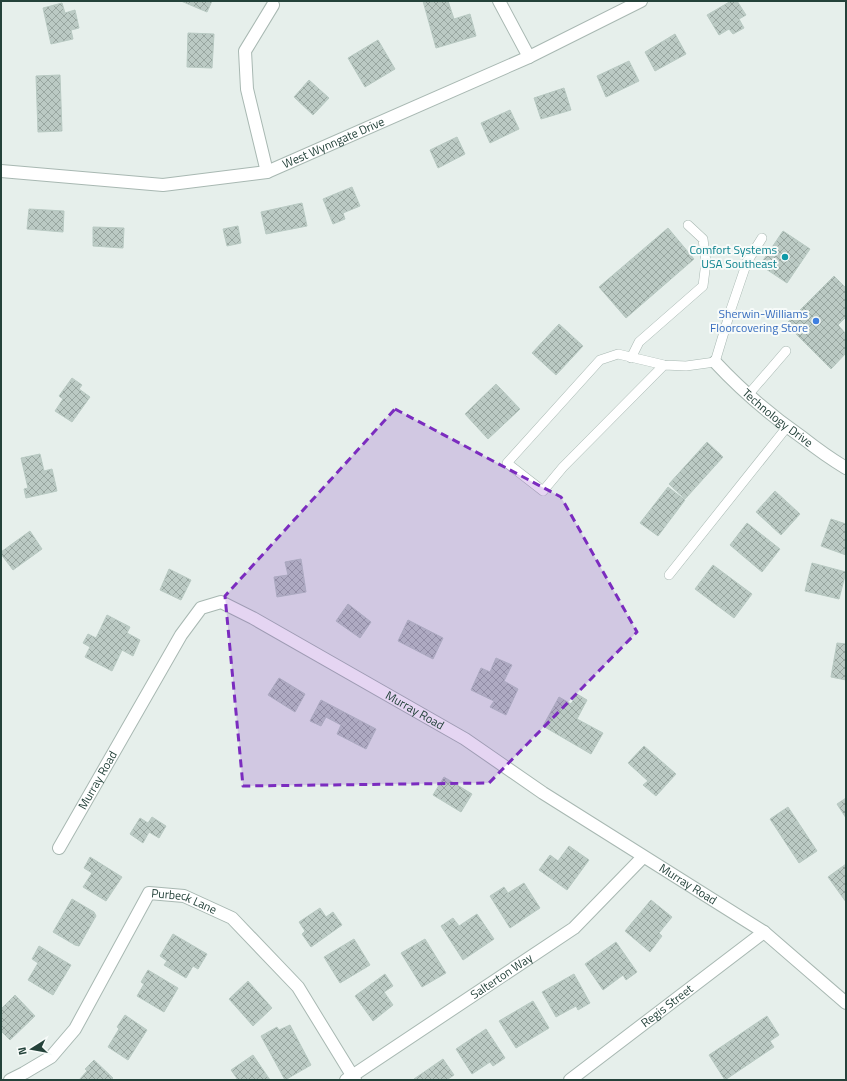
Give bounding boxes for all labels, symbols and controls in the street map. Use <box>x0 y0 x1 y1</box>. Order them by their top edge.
street label: West Wynngate Drive <box>279 112 387 173</box>
place label: Comfort Systems USA Southeast <box>689 240 778 273</box>
marker: Comfort Systems USA Southeast <box>780 252 790 262</box>
place label: Sherwin-Williams Floorcovering Store <box>710 304 808 337</box>
marker: Sherwin-Williams Floorcovering Store <box>811 316 821 326</box>
street label: Technology Drive <box>738 384 817 452</box>
street label: Murray Road <box>382 685 448 734</box>
street label: Murray Road <box>73 747 122 813</box>
street label: Murray Road <box>656 858 721 909</box>
street label: Purbeck Lane <box>151 883 220 919</box>
street label: Salterton Way <box>466 948 537 1004</box>
street label: Regis Street <box>637 979 697 1032</box>
north arrow <box>12 1029 52 1069</box>
text: N <box>14 1046 31 1056</box>

